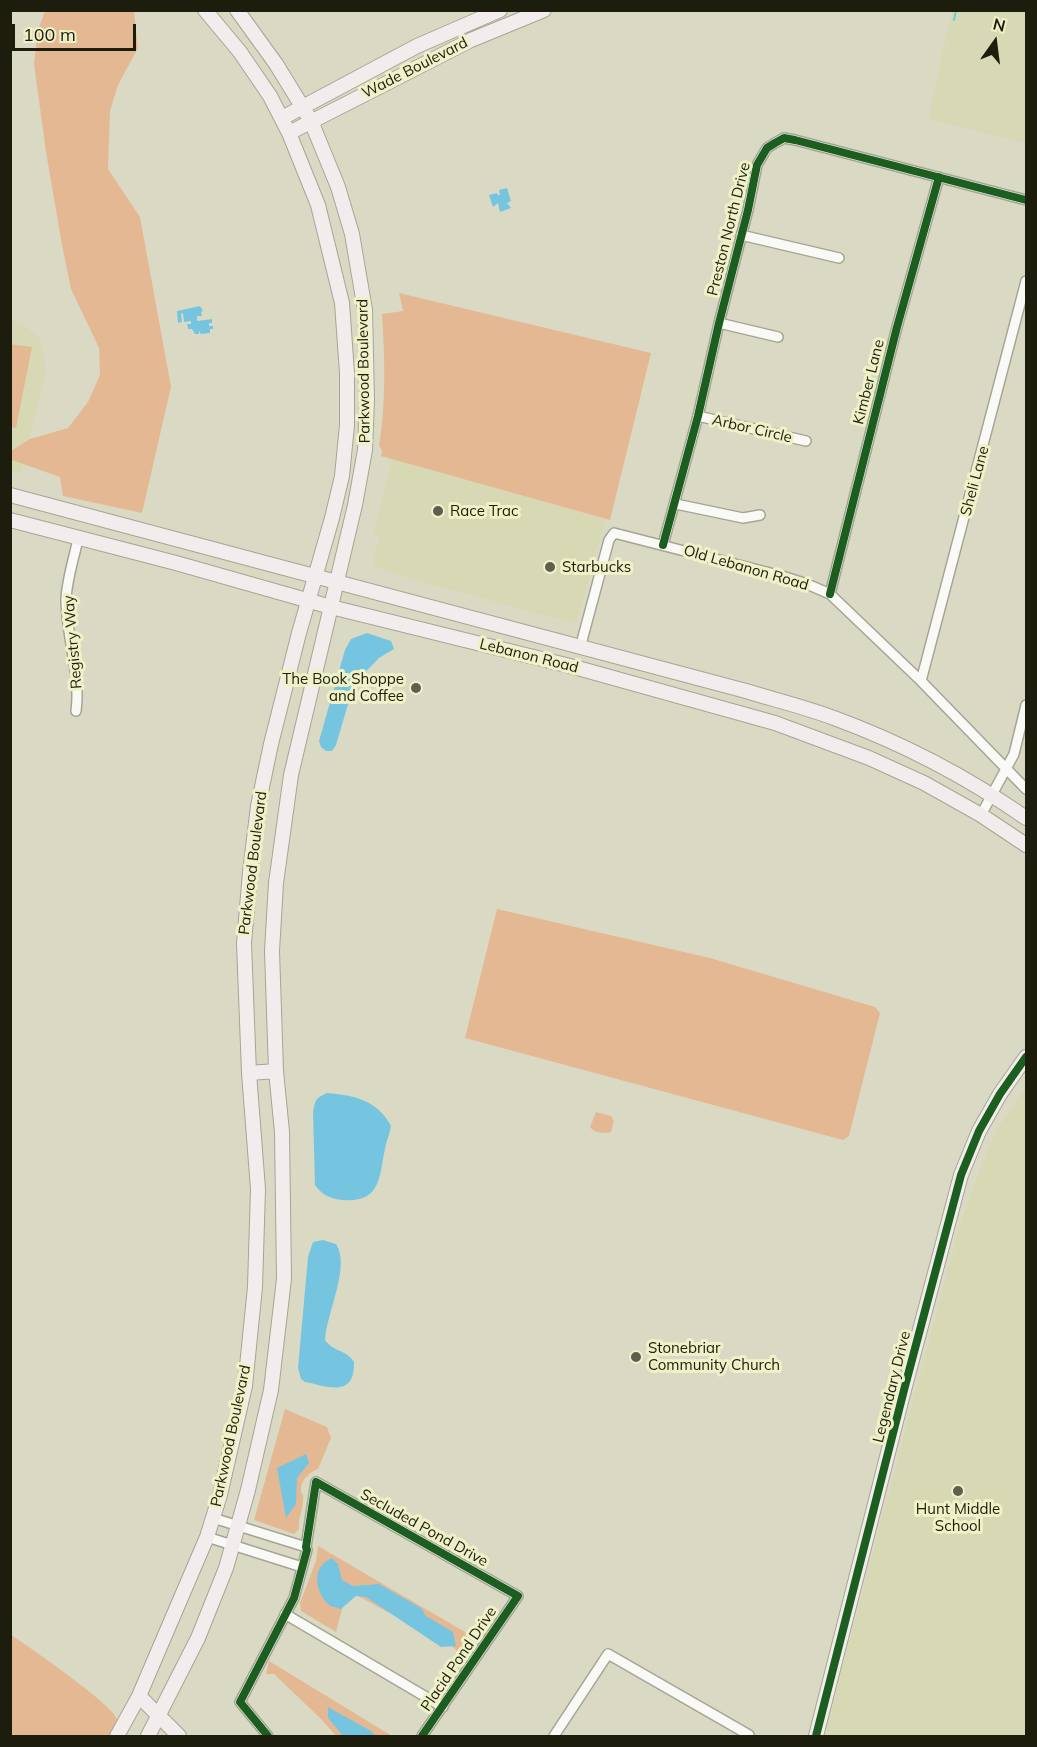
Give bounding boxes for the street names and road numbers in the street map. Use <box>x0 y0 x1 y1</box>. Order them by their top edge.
street label: Wade Boulevard <box>359 34 471 102</box>
street label: Preston North Drive <box>704 160 754 298</box>
street label: Parkwood Boulevard <box>354 299 374 443</box>
street label: Kimber Lane <box>850 338 888 426</box>
street label: Arbor Circle <box>710 411 794 447</box>
street label: Sheli Lane <box>957 444 993 518</box>
street label: Old Lebanon Road <box>681 542 811 594</box>
street label: Registry Way <box>60 594 86 690</box>
street label: Lebanon Road <box>478 635 580 677</box>
street label: Parkwood Boulevard <box>235 790 271 936</box>
street label: Legendary Drive <box>869 1329 915 1445</box>
street label: Parkwood Boulevard <box>207 1363 255 1509</box>
street label: Secluded Pond Drive <box>357 1485 491 1571</box>
street label: Placid Pond Drive <box>417 1603 501 1715</box>

